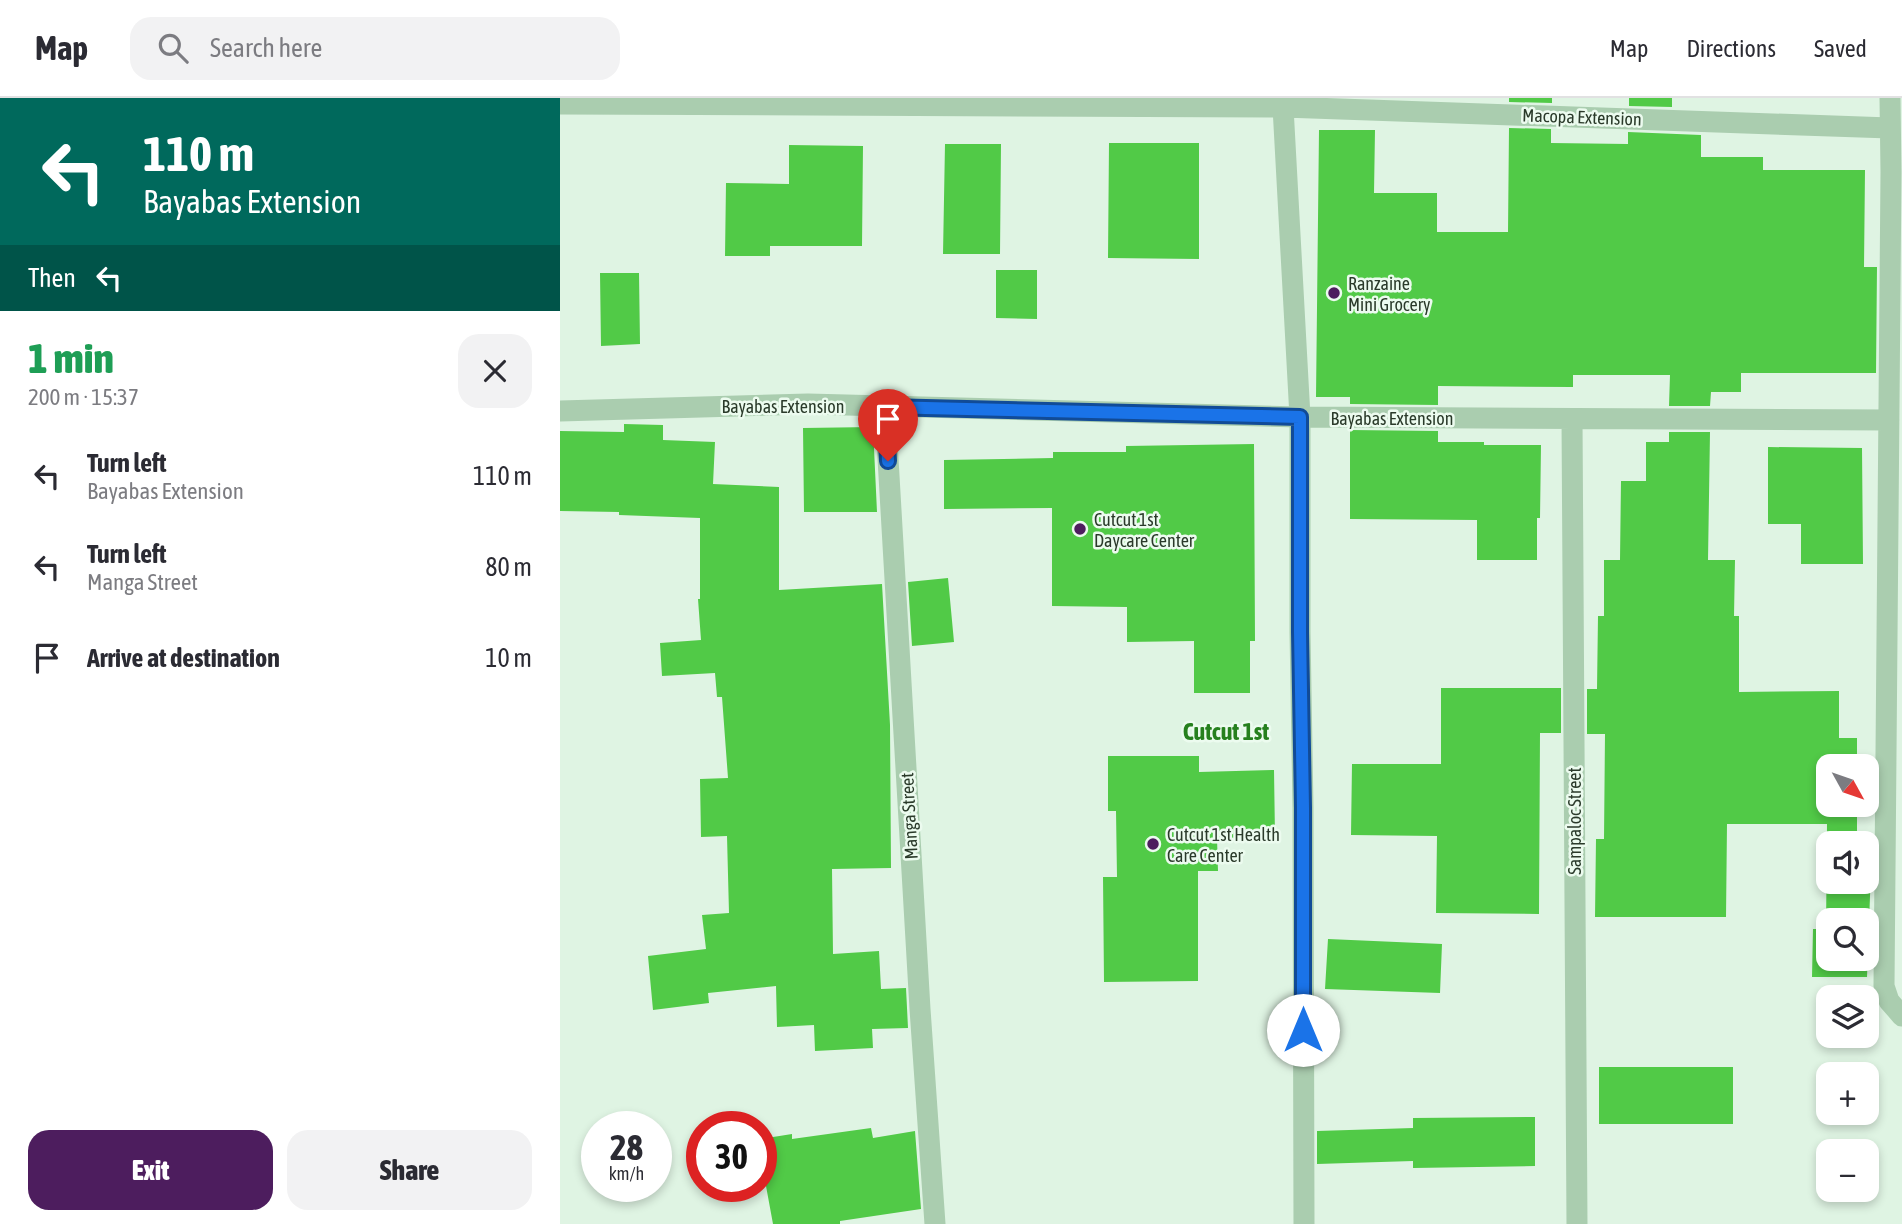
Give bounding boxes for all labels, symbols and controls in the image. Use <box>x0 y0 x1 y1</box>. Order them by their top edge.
search box <box>130 17 620 80</box>
text: Map <box>35 29 88 67</box>
icon: search <box>154 29 192 67</box>
text: Search here <box>210 33 322 63</box>
text: Map <box>1610 35 1648 62</box>
text: Directions <box>1686 35 1776 62</box>
text: Saved <box>1814 35 1867 62</box>
street label: Macopa Extension <box>1522 104 1642 130</box>
text: 110 m <box>143 125 254 181</box>
icon: left <box>28 126 119 217</box>
text: Bayabas Extension <box>143 183 361 220</box>
icon: left <box>90 259 128 297</box>
text: Then <box>28 263 76 293</box>
place label: Ranzaine Mini Grocery <box>1348 273 1430 315</box>
marker: Ranzaine Mini Grocery <box>1326 285 1342 301</box>
text: 1 min <box>28 334 114 382</box>
button: close <box>458 334 532 408</box>
text: 200 m · 15:37 <box>28 384 139 410</box>
pin <box>858 389 918 461</box>
street label: Bayabas Extension <box>722 396 844 417</box>
icon: arrive <box>869 400 907 438</box>
street label: Bayabas Extension <box>1331 408 1453 429</box>
text: Turn left <box>87 448 167 478</box>
icon: left <box>28 457 66 495</box>
text: 110 m <box>473 461 532 491</box>
text: Bayabas Extension <box>87 478 244 504</box>
place label: Cutcut 1st Daycare Center <box>1094 509 1195 551</box>
marker: Cutcut 1st Daycare Center <box>1072 521 1088 537</box>
text: Turn left <box>87 539 167 569</box>
icon: left <box>28 548 66 586</box>
text: 80 m <box>485 552 532 582</box>
text: Manga Street <box>87 569 198 595</box>
icon: arrive <box>28 639 66 677</box>
text: Arrive at destination <box>87 643 280 673</box>
text: 10 m <box>485 643 532 673</box>
district label: Cutcut 1st <box>1183 718 1269 745</box>
north arrow <box>1816 754 1880 817</box>
map controls <box>1816 754 1879 1202</box>
street label: Sampaloc Street <box>1564 767 1585 875</box>
street label: Manga Street <box>896 772 922 860</box>
place label: Cutcut 1st Health Care Center <box>1167 824 1280 866</box>
button: sound <box>1816 831 1879 894</box>
marker: Cutcut 1st Health Care Center <box>1145 836 1161 852</box>
button: search <box>1816 908 1879 971</box>
button: layers <box>1816 985 1879 1048</box>
position arrow <box>1266 993 1340 1067</box>
button: + <box>1816 1062 1879 1125</box>
speed limit sign: 30 <box>686 1111 777 1202</box>
text: 28 <box>610 1127 643 1167</box>
button: Exit <box>28 1130 273 1210</box>
button: Share <box>287 1130 532 1210</box>
button: − <box>1816 1139 1879 1202</box>
text: km/h <box>609 1163 644 1184</box>

